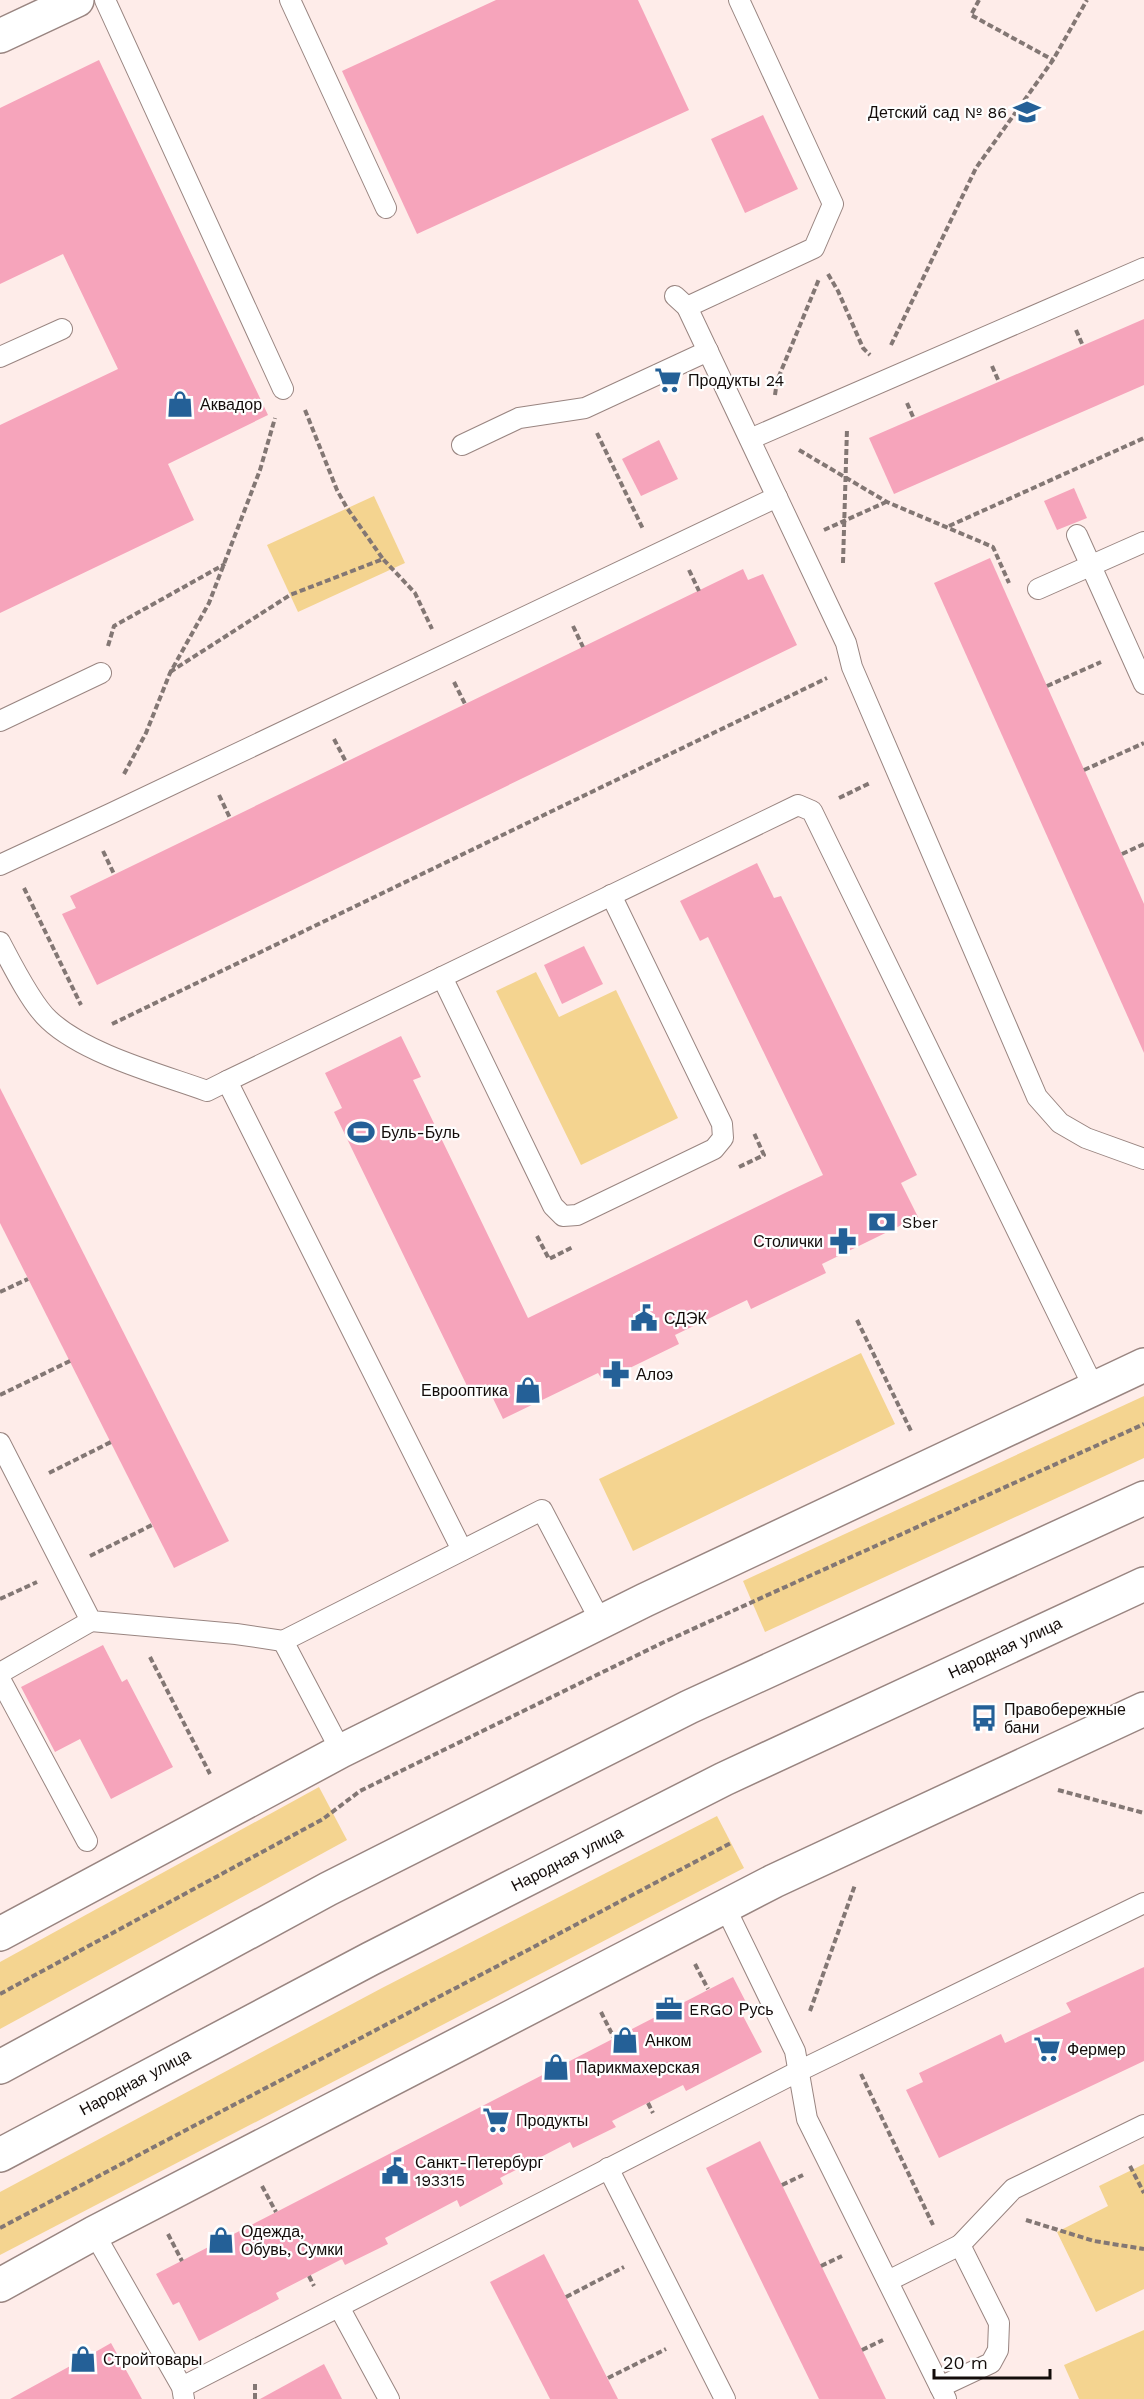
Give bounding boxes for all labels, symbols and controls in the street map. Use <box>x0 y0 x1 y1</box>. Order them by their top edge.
school or university icon: Детский сад № 86 <box>1012 97 1042 127</box>
place label: Детский сад № 86 <box>868 103 1007 122</box>
supermarket icon: Продукты 24 <box>653 365 683 395</box>
place label: Продукты 24 <box>688 371 785 390</box>
shop icon: Аквадор <box>165 389 195 419</box>
place label: Аквадор <box>200 395 262 414</box>
sports icon: Буль-Буль <box>346 1117 376 1147</box>
place label: Буль-Буль <box>381 1123 460 1142</box>
bank icon: Sber <box>867 1207 897 1237</box>
place label: Sber <box>902 1213 939 1232</box>
pharmacy icon: Столички <box>828 1226 858 1256</box>
place label: Столички <box>753 1232 823 1251</box>
public building icon: СДЭК <box>629 1303 659 1333</box>
place label: СДЭК <box>664 1309 708 1328</box>
pharmacy icon: Алоэ <box>601 1359 631 1389</box>
place label: Алоэ <box>636 1365 673 1384</box>
shop icon: Еврооптика <box>513 1375 543 1405</box>
place label: Еврооптика <box>421 1381 508 1400</box>
street label: Народная улица <box>945 1613 1065 1683</box>
place label: Правобережные бани <box>1004 1700 1126 1737</box>
bus stop icon: Правобережные бани <box>969 1703 999 1733</box>
street label: Народная улица <box>508 1823 626 1895</box>
office icon: ERGO Русь <box>654 1994 684 2024</box>
place label: ERGO Русь <box>689 2000 774 2019</box>
shop icon: Анком <box>610 2025 640 2055</box>
place label: Анком <box>645 2031 692 2050</box>
supermarket icon: Фермер <box>1032 2034 1062 2064</box>
place label: Фермер <box>1067 2040 1126 2059</box>
street label: Народная улица <box>76 2045 194 2119</box>
shop icon: Парикмахерская <box>541 2052 571 2082</box>
place label: Парикмахерская <box>576 2058 700 2077</box>
supermarket icon: Продукты <box>481 2105 511 2135</box>
place label: Продукты <box>516 2111 588 2130</box>
place label: Санкт-Петербург 193315 <box>415 2153 543 2190</box>
public building icon: Санкт-Петербург 193315 <box>380 2156 410 2186</box>
place label: Одежда, Обувь, Сумки <box>241 2222 343 2259</box>
shop icon: Одежда, Обувь, Сумки <box>206 2225 236 2255</box>
scale bar <box>934 2342 1050 2380</box>
shop icon: Стройтовары <box>68 2344 98 2374</box>
place label: Стройтовары <box>103 2350 202 2369</box>
text: 20 m <box>943 2352 988 2373</box>

